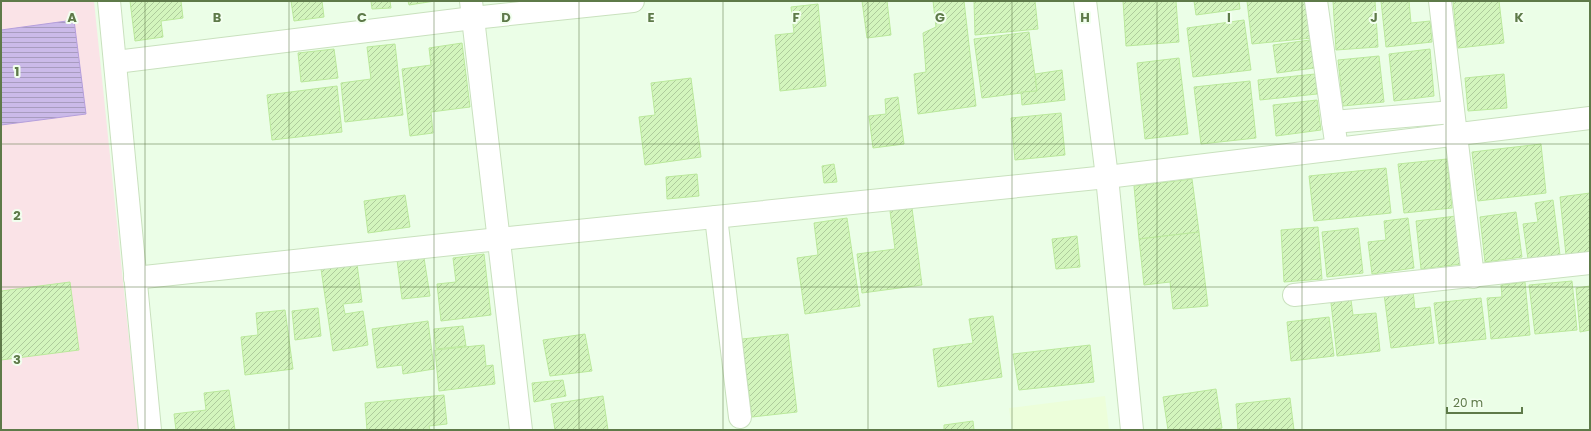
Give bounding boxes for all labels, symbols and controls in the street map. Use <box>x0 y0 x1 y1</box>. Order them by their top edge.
text: A <box>67 8 77 27</box>
text: B <box>213 8 222 27</box>
text: C <box>357 8 367 27</box>
text: D <box>501 8 511 27</box>
text: E <box>647 8 655 27</box>
text: F <box>792 8 800 27</box>
text: G <box>935 8 945 27</box>
text: H <box>1080 8 1090 27</box>
text: I <box>1227 8 1231 27</box>
text: J <box>1370 8 1378 27</box>
text: K <box>1514 8 1524 27</box>
text: 1 <box>15 62 19 81</box>
text: 2 <box>13 206 21 225</box>
text: 3 <box>13 350 21 369</box>
scale bar <box>1447 389 1522 415</box>
text: 20 m <box>1453 394 1483 411</box>

